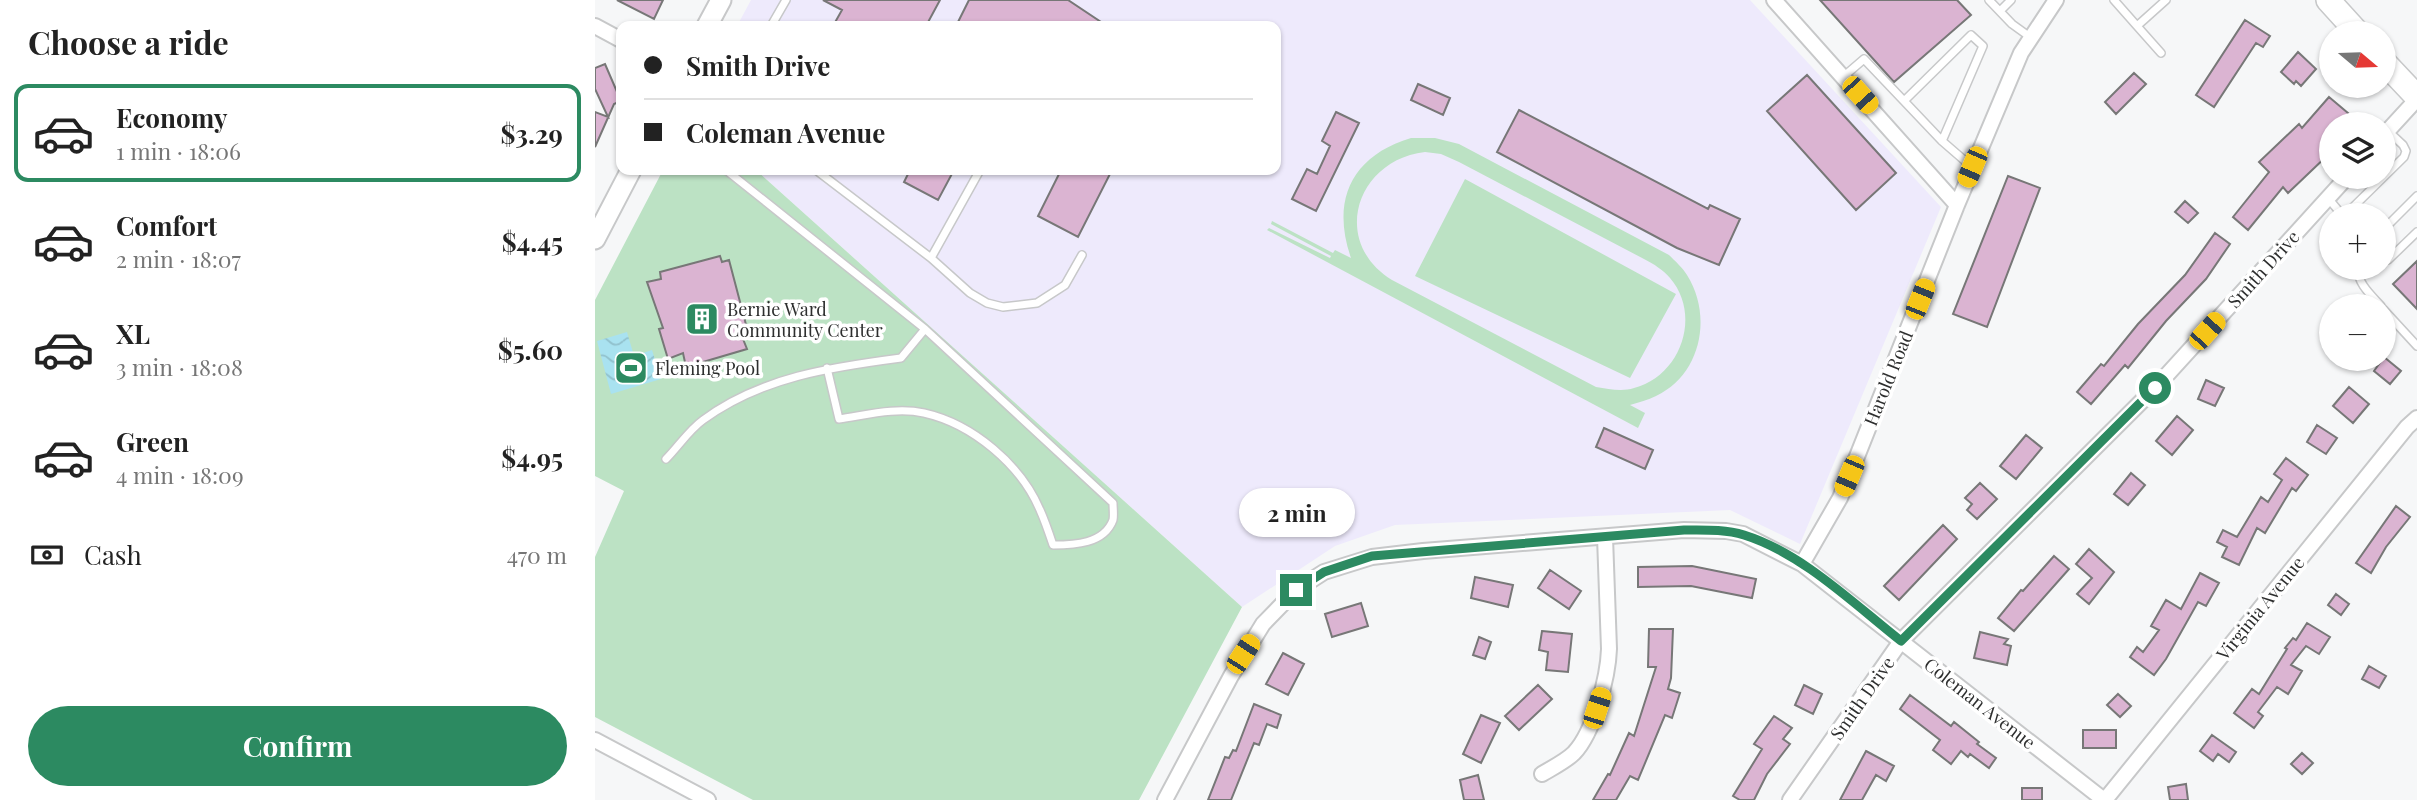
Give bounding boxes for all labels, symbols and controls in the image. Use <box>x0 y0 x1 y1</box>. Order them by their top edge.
text: Choose a ride <box>28 20 229 63</box>
north arrow <box>2319 21 2396 98</box>
map controls <box>2319 21 2396 371</box>
text: Smith Drive <box>686 48 830 83</box>
car <box>1839 72 1882 118</box>
text: Economy <box>116 100 227 135</box>
icon: car <box>32 102 95 165</box>
button: layers <box>2319 112 2396 189</box>
text: Coleman Avenue <box>686 115 885 150</box>
text: $3.29 <box>500 116 563 151</box>
text: 1 min · 18:06 <box>116 135 241 166</box>
car <box>1955 144 1990 190</box>
button: + <box>2319 203 2396 280</box>
text: Comfort <box>116 208 217 243</box>
icon: car <box>32 210 95 273</box>
text: $4.45 <box>502 224 563 259</box>
street label: Smith Drive <box>2222 225 2304 313</box>
text: 2 min · 18:07 <box>116 243 241 274</box>
car <box>1903 276 1938 322</box>
button: − <box>2319 294 2396 371</box>
place label: Bernie Ward Community Center <box>727 297 883 342</box>
building icon: Bernie Ward Community Center <box>683 300 721 338</box>
car <box>2186 308 2229 354</box>
text: XL <box>116 316 150 351</box>
icon: car <box>32 318 95 381</box>
street label: Harold Road <box>1858 326 1918 429</box>
text: $5.60 <box>498 332 563 367</box>
sports icon: Fleming Pool <box>612 349 650 387</box>
text: 3 min · 18:08 <box>116 351 243 382</box>
place label: Fleming Pool <box>655 356 760 380</box>
route start <box>2139 372 2171 404</box>
text: Green <box>116 424 189 459</box>
icon: car <box>32 426 95 489</box>
text: $4.95 <box>501 440 563 475</box>
car <box>1832 453 1867 499</box>
text: 4 min · 18:09 <box>116 459 244 490</box>
callout: 2 min <box>1238 489 1354 538</box>
text: 2 min <box>1267 497 1327 528</box>
icon: cash <box>28 536 66 574</box>
text: Cash <box>84 537 142 572</box>
text: 470 m <box>507 539 567 570</box>
street label: Virginia Avenue <box>2210 551 2309 666</box>
route end <box>1280 574 1312 606</box>
car <box>1223 631 1264 677</box>
street label: Smith Drive <box>1825 652 1899 744</box>
street label: Coleman Avenue <box>1919 652 2041 754</box>
car <box>1581 685 1614 731</box>
button: Confirm <box>28 706 567 786</box>

